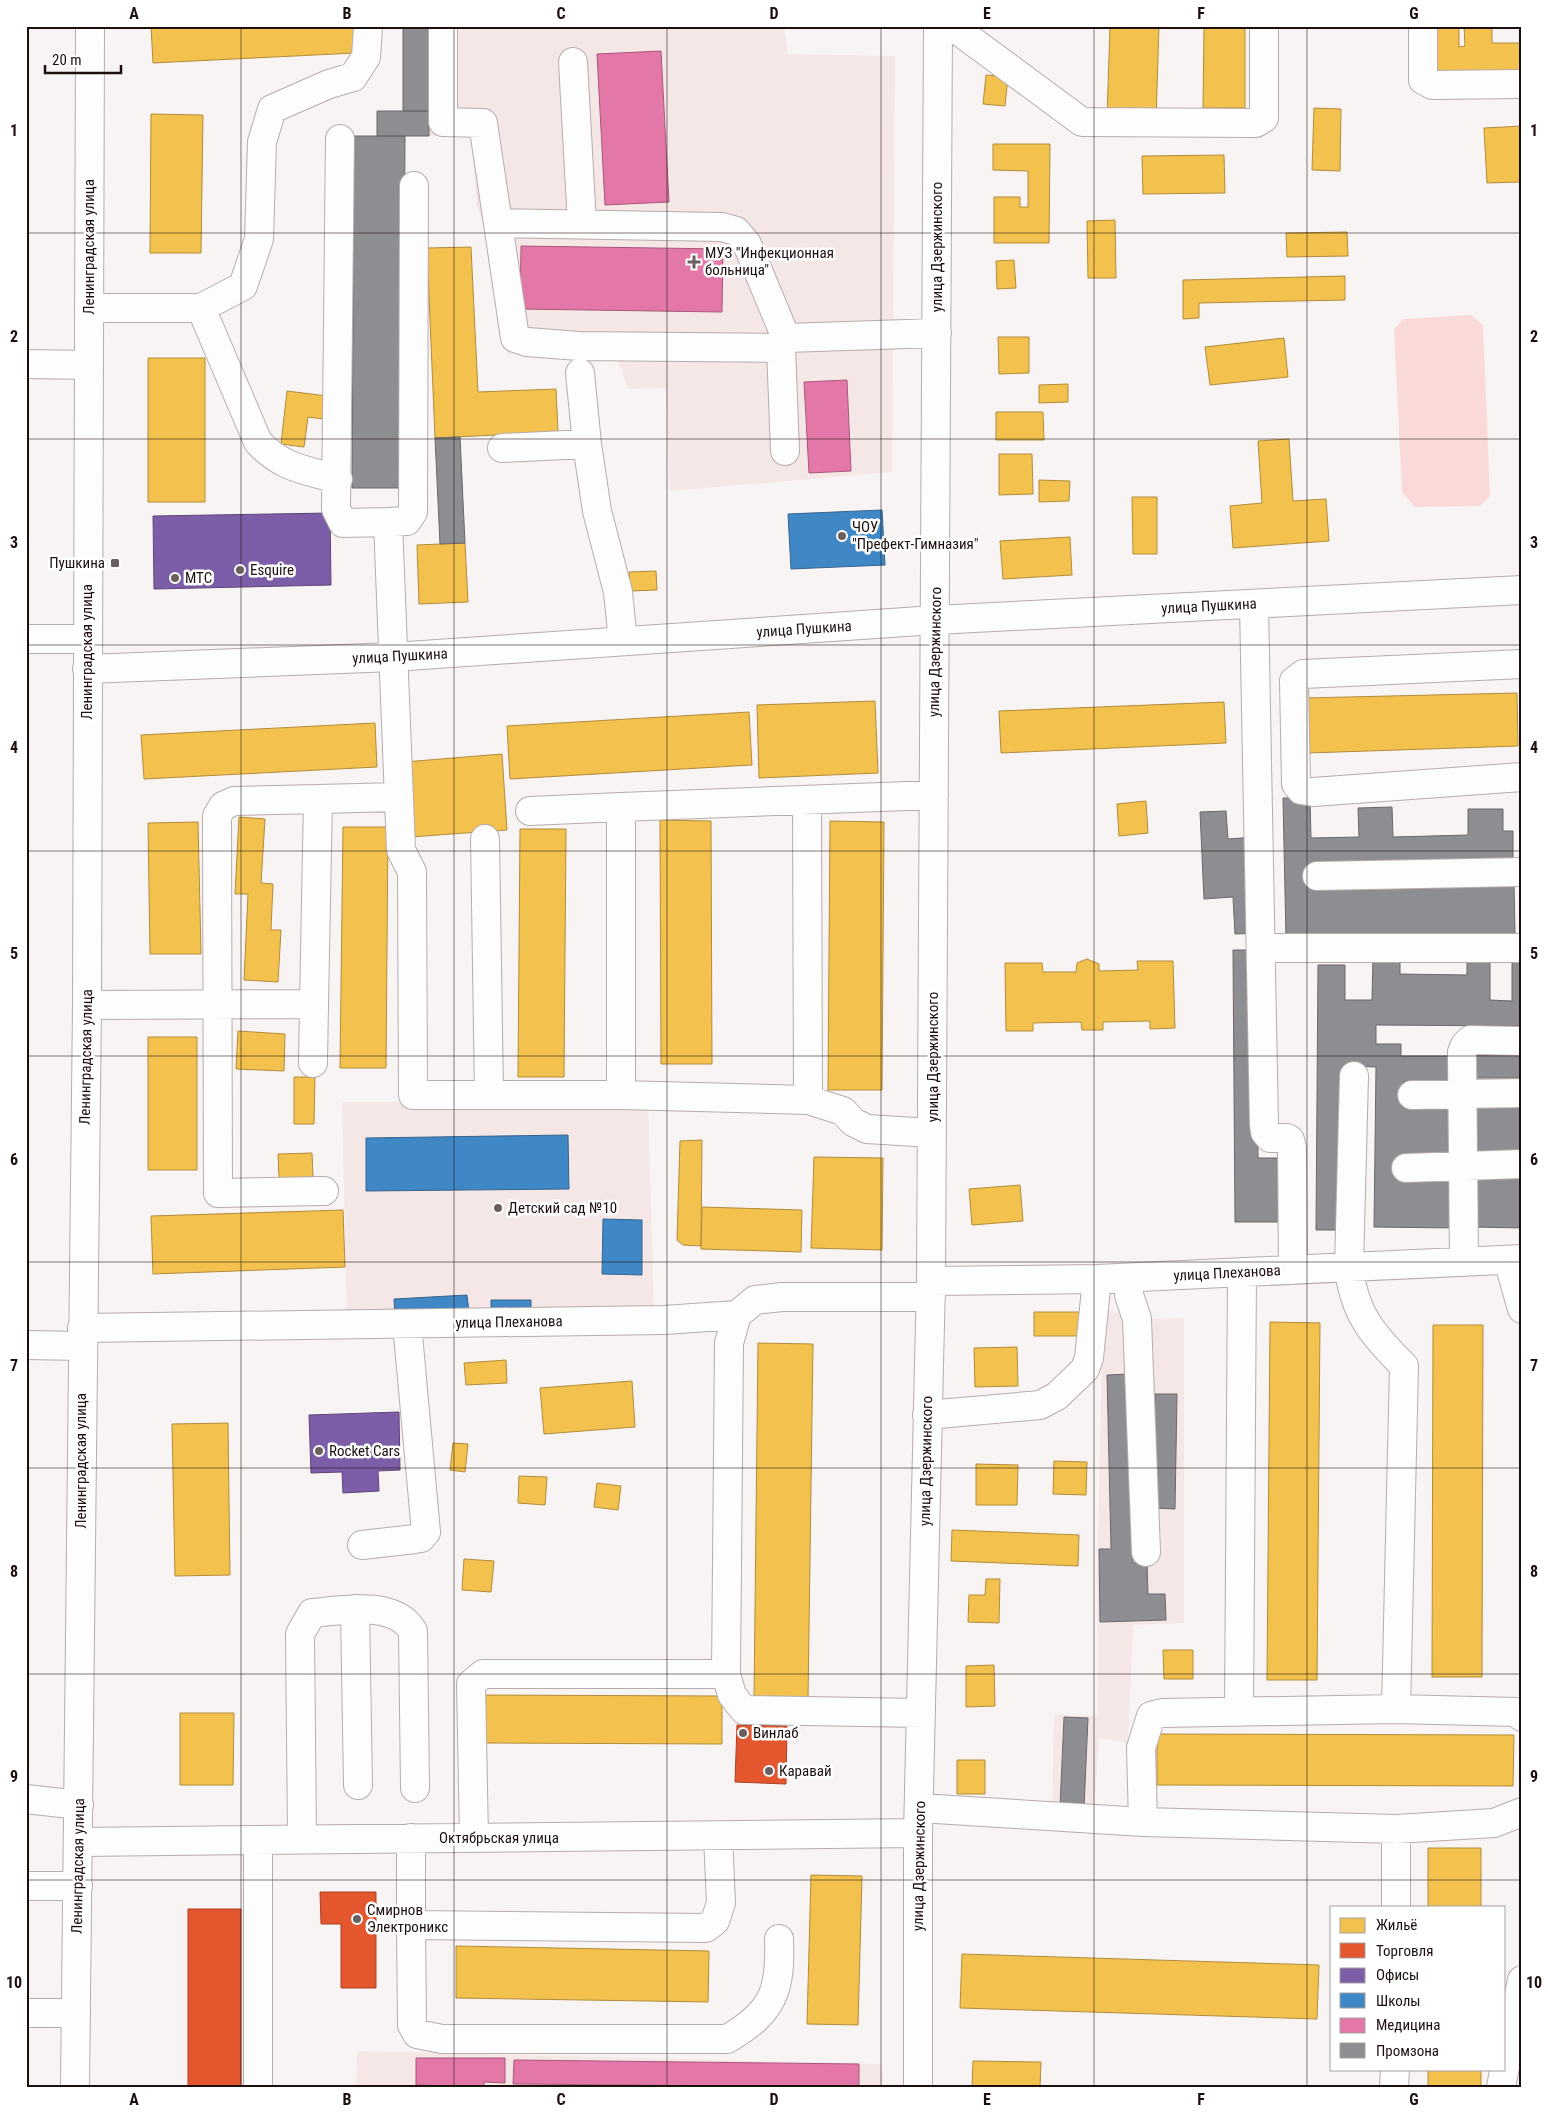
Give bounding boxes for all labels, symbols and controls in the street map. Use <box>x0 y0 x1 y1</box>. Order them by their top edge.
text: A <box>129 4 139 23</box>
text: B <box>343 4 352 23</box>
text: C <box>556 4 566 23</box>
text: D <box>769 4 779 23</box>
text: E <box>983 4 991 23</box>
text: F <box>1197 4 1205 23</box>
text: G <box>1409 4 1419 23</box>
scale bar <box>45 42 121 74</box>
text: 20 m <box>52 51 82 69</box>
text: 1 <box>10 121 18 140</box>
text: 1 <box>1530 121 1538 140</box>
street label: Ленинградская улица <box>80 179 98 315</box>
street label: улица Дзержинского <box>928 182 946 312</box>
place label: МУЗ "Инфекционная больница" <box>705 244 834 279</box>
marker: МУЗ "Инфекционная больница" <box>687 255 701 269</box>
text: 2 <box>10 327 18 346</box>
text: 2 <box>1530 327 1538 346</box>
place label: ЧОУ "Префект-Гимназия" <box>852 518 979 553</box>
marker: ЧОУ "Префект-Гимназия" <box>836 530 848 542</box>
text: 3 <box>10 533 18 552</box>
text: 3 <box>1530 533 1538 552</box>
place label: Пушкина <box>49 554 105 572</box>
marker: Пушкина <box>109 557 121 569</box>
place label: Esquire <box>250 561 294 579</box>
marker: Esquire <box>234 564 246 576</box>
place label: МТС <box>185 569 212 587</box>
marker: МТС <box>169 572 181 584</box>
street label: Ленинградская улица <box>78 584 96 720</box>
street label: улица Дзержинского <box>925 587 945 717</box>
street label: улица Пушкина <box>1161 595 1257 617</box>
street label: улица Пушкина <box>756 617 852 641</box>
street label: улица Пушкина <box>352 645 448 667</box>
text: 4 <box>10 738 18 757</box>
text: 4 <box>1530 738 1538 757</box>
text: 5 <box>10 944 18 963</box>
text: 5 <box>1530 944 1538 963</box>
street label: Ленинградская улица <box>76 989 96 1125</box>
street label: улица Дзержинского <box>924 992 942 1122</box>
text: 6 <box>10 1150 18 1169</box>
text: 6 <box>1530 1150 1538 1169</box>
place label: Детский сад №10 <box>508 1199 617 1217</box>
marker: Детский сад №10 <box>492 1202 504 1214</box>
street label: улица Плеханова <box>1173 1261 1281 1285</box>
street label: улица Плеханова <box>455 1312 563 1332</box>
text: 7 <box>10 1356 18 1375</box>
text: 7 <box>1530 1356 1538 1375</box>
street label: Ленинградская улица <box>72 1393 90 1529</box>
street label: улица Дзержинского <box>916 1396 936 1526</box>
place label: Rocket Cars <box>329 1442 400 1460</box>
marker: Rocket Cars <box>313 1445 325 1457</box>
text: 8 <box>10 1562 18 1581</box>
text: 8 <box>1530 1562 1538 1581</box>
place label: Винлаб <box>753 1724 799 1742</box>
marker: Винлаб <box>737 1727 749 1739</box>
place label: Каравай <box>779 1762 832 1780</box>
marker: Каравай <box>763 1765 775 1777</box>
text: 9 <box>10 1767 18 1786</box>
text: 9 <box>1530 1767 1538 1786</box>
street label: Ленинградская улица <box>68 1798 88 1934</box>
street label: улица Дзержинского <box>909 1801 929 1931</box>
street label: Октябрьская улица <box>439 1829 559 1847</box>
place label: Смирнов Электроникс <box>367 1901 448 1936</box>
legend <box>1330 1906 1506 2070</box>
marker: Смирнов Электроникс <box>351 1913 363 1925</box>
text: Жильё <box>1376 1916 1417 1934</box>
text: Торговля <box>1376 1942 1433 1960</box>
text: Офисы <box>1376 1966 1419 1984</box>
text: 10 <box>6 1973 22 1992</box>
text: 10 <box>1526 1973 1542 1992</box>
text: Школы <box>1376 1992 1421 2010</box>
text: Медицина <box>1376 2016 1440 2034</box>
text: Промзона <box>1376 2042 1439 2060</box>
text: A <box>129 2090 139 2109</box>
text: B <box>343 2090 352 2109</box>
text: C <box>556 2090 566 2109</box>
text: D <box>769 2090 779 2109</box>
text: E <box>983 2090 991 2109</box>
text: F <box>1197 2090 1205 2109</box>
text: G <box>1409 2090 1419 2109</box>

